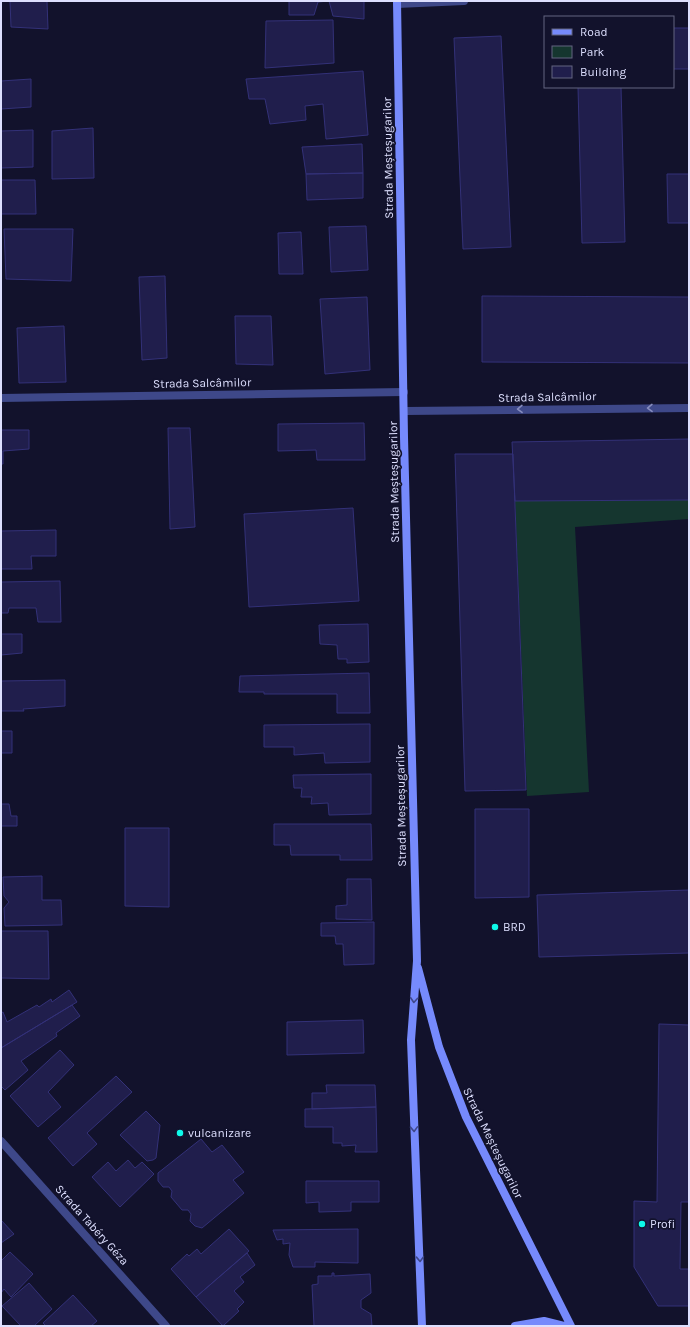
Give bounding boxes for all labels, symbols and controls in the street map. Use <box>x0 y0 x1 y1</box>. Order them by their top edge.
legend <box>544 16 674 88</box>
text: Road <box>580 25 608 39</box>
text: Park <box>580 45 605 59</box>
text: Building <box>580 65 627 79</box>
street label: Strada Meșteșugarilor <box>380 96 396 219</box>
street label: Strada Salcâmilor <box>153 375 252 391</box>
street label: Strada Salcâmilor <box>498 389 597 405</box>
one-way arrow <box>647 404 653 412</box>
one-way arrow <box>517 405 523 414</box>
street label: Strada Meșteșugarilor <box>386 420 402 543</box>
street label: Strada Meșteșugarilor <box>393 744 409 867</box>
place label: BRD <box>503 920 526 934</box>
marker: BRD <box>490 922 500 932</box>
one-way arrow <box>409 997 418 1003</box>
street label: Strada Meșteșugarilor <box>460 1085 526 1201</box>
place label: vulcanizare <box>188 1126 251 1140</box>
one-way arrow <box>410 1126 418 1132</box>
marker: vulcanizare <box>175 1128 185 1138</box>
street label: Strada Tabéry Géza <box>52 1182 132 1268</box>
place label: Profi <box>650 1217 675 1231</box>
marker: Profi <box>637 1219 647 1229</box>
one-way arrow <box>415 1256 424 1262</box>

